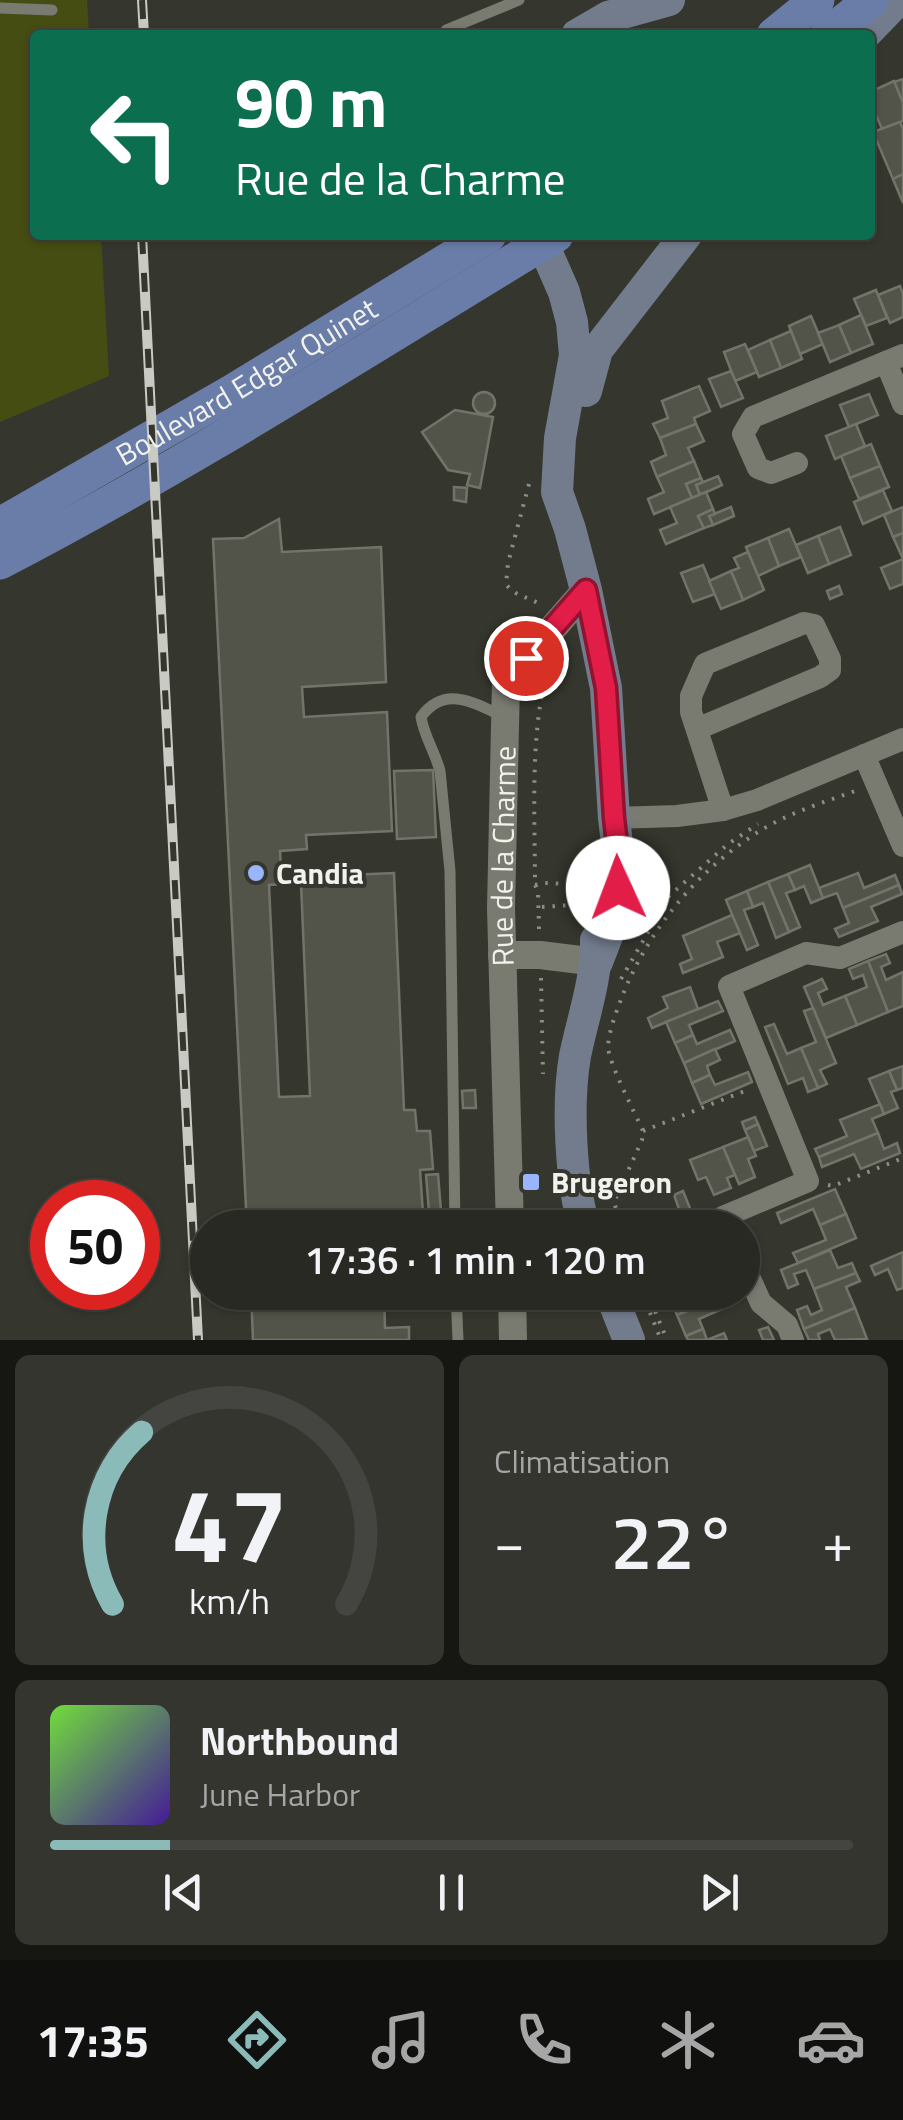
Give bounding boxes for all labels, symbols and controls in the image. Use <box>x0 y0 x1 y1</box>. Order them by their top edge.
text: 90 m <box>235 48 388 154</box>
icon: left <box>70 70 200 200</box>
text: Rue de la Charme <box>235 144 565 212</box>
street label: Boulevard Edgar Quinet <box>107 285 386 477</box>
pin <box>484 616 569 701</box>
icon: arrive <box>499 631 554 686</box>
street label: Rue de la Charme <box>478 745 528 967</box>
position arrow <box>566 836 670 940</box>
place label: Candia <box>276 850 364 896</box>
marker: Candia <box>245 862 267 884</box>
place label: Brugeron <box>551 1159 672 1205</box>
marker: Brugeron <box>520 1171 542 1193</box>
speed limit sign: 50 <box>30 1180 160 1310</box>
text: 17:36 · 1 min · 120 m <box>304 1231 646 1289</box>
text: Climatisation <box>494 1437 670 1485</box>
text: 47 <box>171 1444 288 1602</box>
text: 22° <box>610 1484 737 1598</box>
text: − <box>494 1500 525 1583</box>
text: + <box>822 1500 853 1583</box>
text: km/h <box>189 1573 270 1628</box>
text: Northbound <box>200 1712 399 1770</box>
text: June Harbor <box>200 1770 360 1818</box>
icon: previous <box>156 1865 211 1920</box>
icon: pause <box>424 1865 479 1920</box>
icon: next <box>692 1865 747 1920</box>
icon: directions <box>222 2005 292 2075</box>
icon: music <box>366 2005 436 2075</box>
icon: phone <box>509 2005 579 2075</box>
icon: climate <box>653 2005 723 2075</box>
icon: car <box>796 2005 866 2075</box>
text: 17:35 <box>37 2006 149 2074</box>

